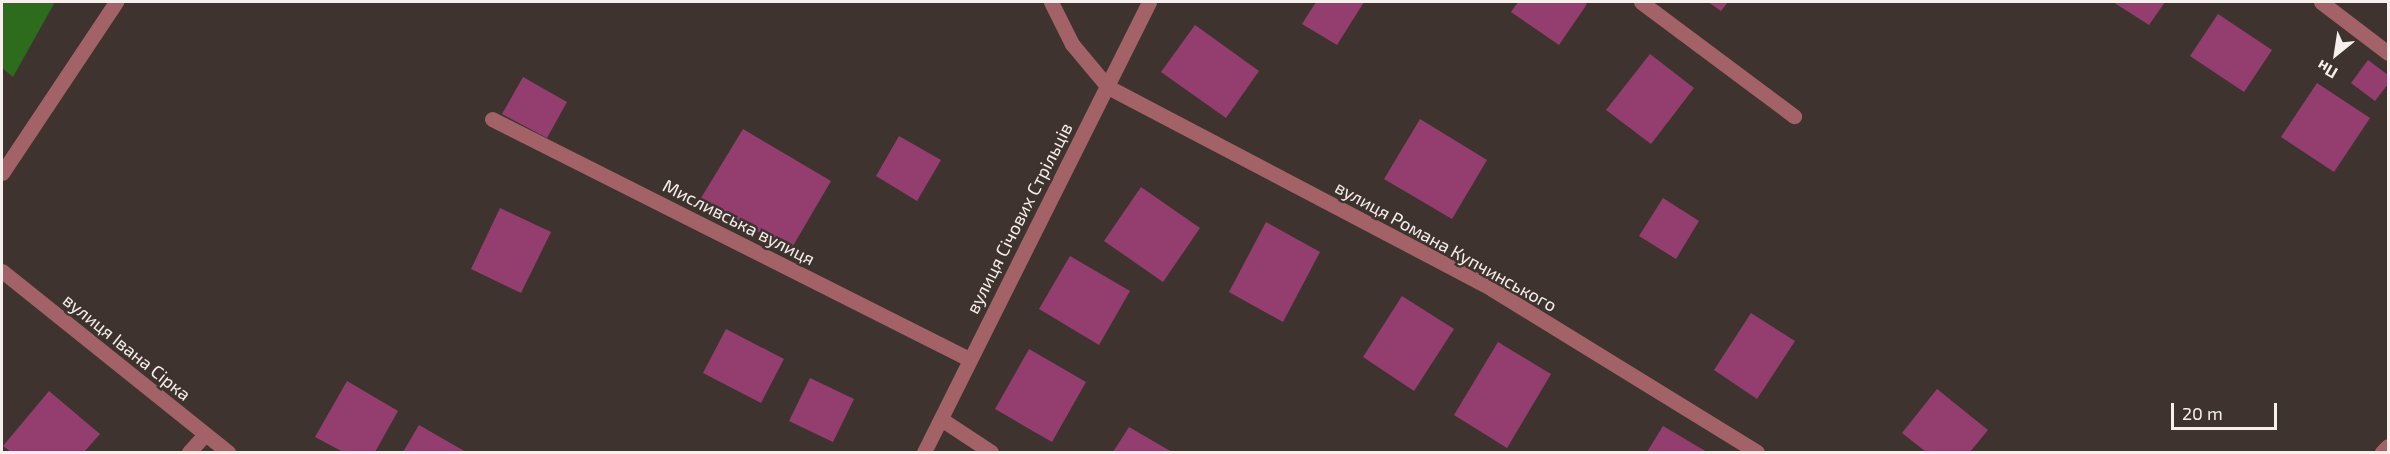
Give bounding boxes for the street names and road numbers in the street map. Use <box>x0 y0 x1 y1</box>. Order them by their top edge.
street label: вулиця Січових Стрільців <box>961 119 1077 317</box>
street label: Мисливська вулиця <box>659 174 819 270</box>
street label: вулиця Романа Купчинського <box>1331 176 1561 316</box>
street label: вулиця Івана Сірка <box>59 289 195 405</box>

